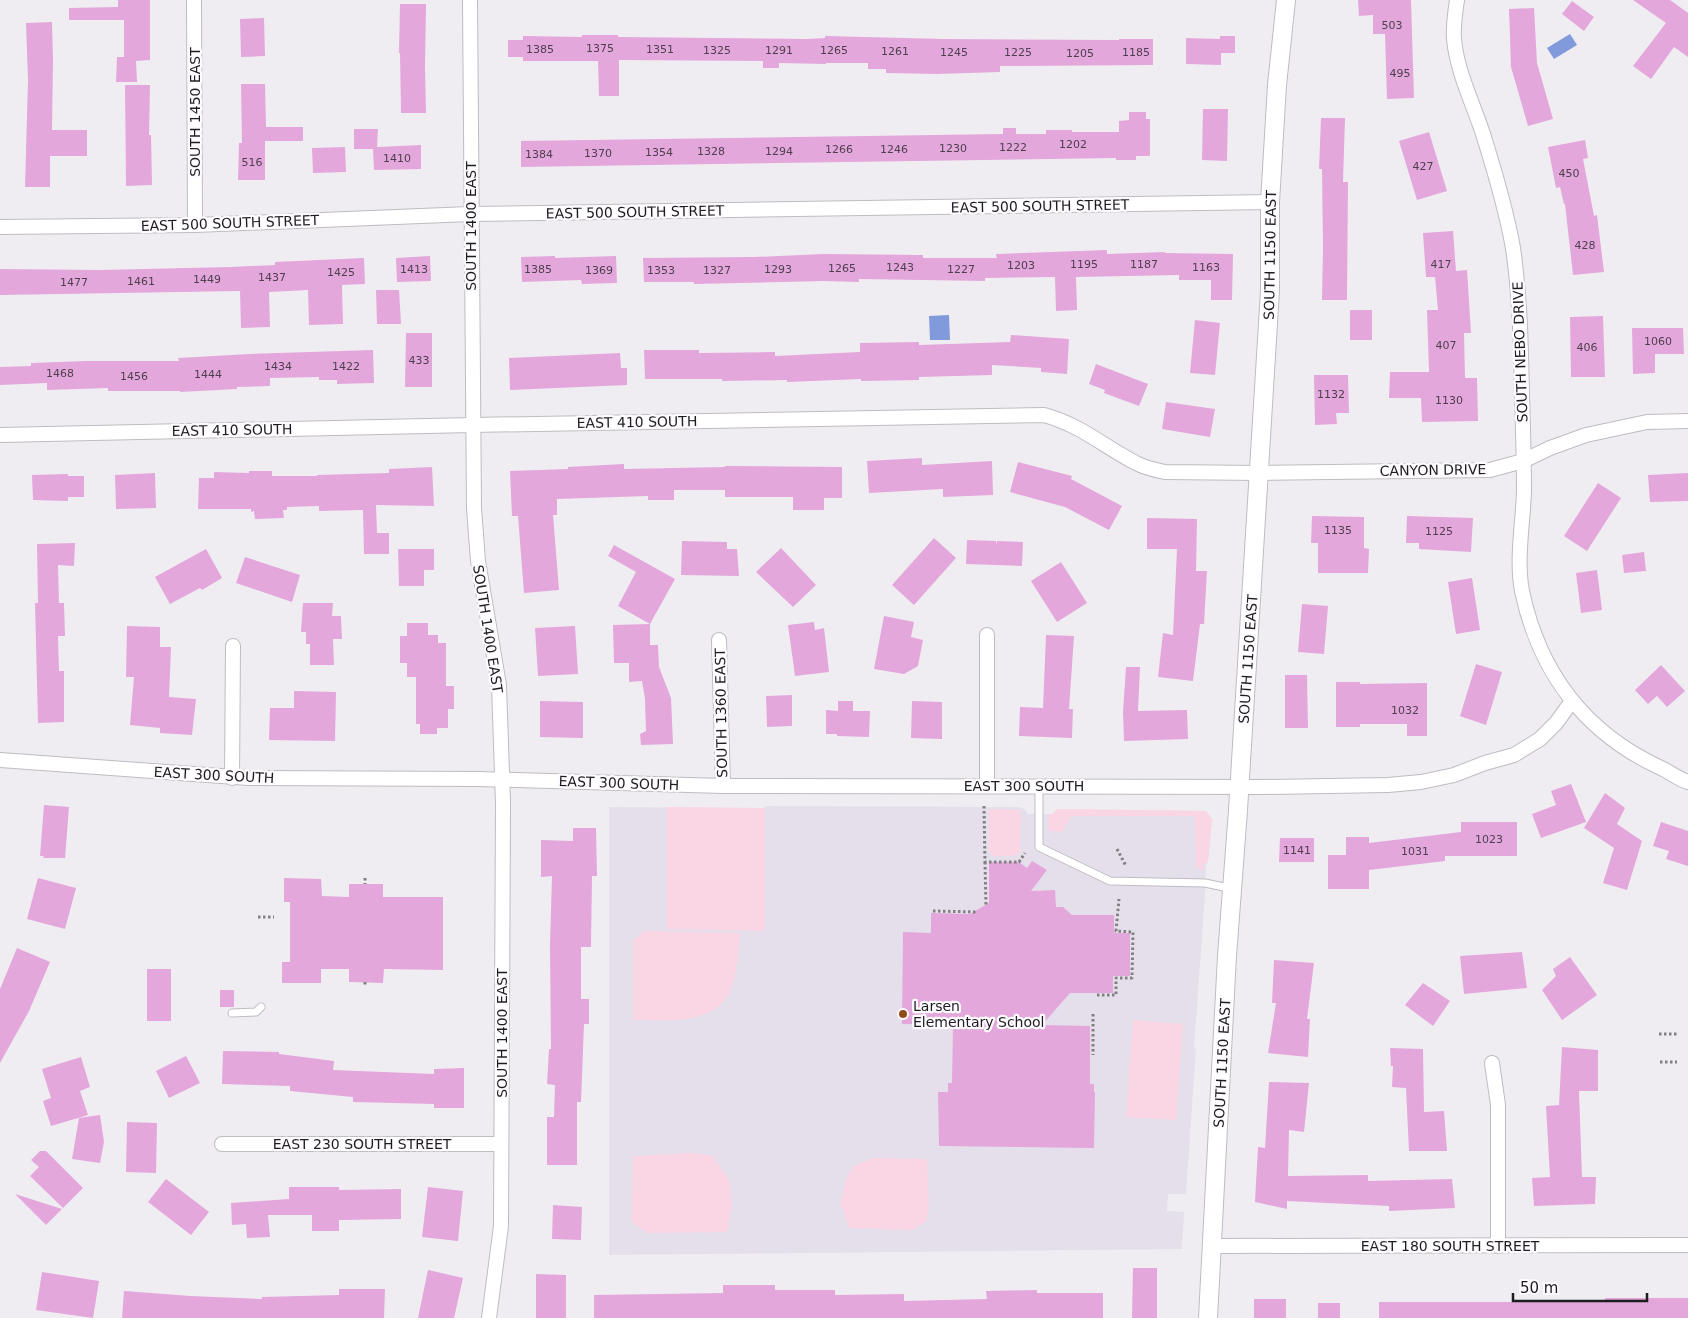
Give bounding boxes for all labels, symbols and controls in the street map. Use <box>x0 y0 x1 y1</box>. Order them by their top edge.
house number: 503 <box>1382 19 1403 32</box>
house number: 1375 <box>586 42 614 55</box>
house number: 1385 <box>526 43 554 56</box>
house number: 1351 <box>646 43 674 56</box>
house number: 1325 <box>703 44 731 57</box>
house number: 1291 <box>765 44 793 57</box>
house number: 1265 <box>820 44 848 57</box>
house number: 1261 <box>881 45 909 58</box>
house number: 1245 <box>940 46 968 59</box>
house number: 1225 <box>1004 46 1032 59</box>
house number: 1185 <box>1122 46 1150 59</box>
street label: SOUTH 1450 EAST <box>187 47 203 177</box>
house number: 1205 <box>1066 47 1094 60</box>
house number: 495 <box>1390 67 1411 80</box>
house number: 1202 <box>1059 138 1087 151</box>
house number: 1222 <box>999 141 1027 154</box>
house number: 1230 <box>939 142 967 155</box>
house number: 1266 <box>825 143 853 156</box>
house number: 1246 <box>880 143 908 156</box>
house number: 1328 <box>697 145 725 158</box>
house number: 1294 <box>765 145 793 158</box>
house number: 1354 <box>645 146 673 159</box>
house number: 1370 <box>584 147 612 160</box>
house number: 1384 <box>525 148 553 161</box>
house number: 1410 <box>383 152 411 165</box>
house number: 516 <box>242 156 263 169</box>
house number: 427 <box>1413 160 1434 173</box>
street label: SOUTH 1400 EAST <box>463 161 479 291</box>
house number: 450 <box>1559 167 1580 180</box>
street label: SOUTH 1150 EAST <box>1261 190 1279 320</box>
street label: EAST 500 SOUTH STREET <box>951 196 1130 216</box>
street label: EAST 500 SOUTH STREET <box>546 202 725 222</box>
street label: EAST 500 SOUTH STREET <box>140 212 320 234</box>
house number: 428 <box>1575 239 1596 252</box>
house number: 1195 <box>1070 258 1098 271</box>
house number: 1187 <box>1130 258 1158 271</box>
house number: 417 <box>1431 258 1452 271</box>
house number: 1203 <box>1007 259 1035 272</box>
house number: 1243 <box>886 261 914 274</box>
house number: 1163 <box>1192 261 1220 274</box>
house number: 1265 <box>828 262 856 275</box>
house number: 1413 <box>400 263 428 276</box>
house number: 1385 <box>524 263 552 276</box>
house number: 1293 <box>764 263 792 276</box>
house number: 1227 <box>947 263 975 276</box>
house number: 1369 <box>585 264 613 277</box>
house number: 1353 <box>647 264 675 277</box>
house number: 1327 <box>703 264 731 277</box>
house number: 1425 <box>327 266 355 279</box>
house number: 1437 <box>258 271 286 284</box>
house number: 1449 <box>193 273 221 286</box>
house number: 1461 <box>127 275 155 288</box>
house number: 1477 <box>60 276 88 289</box>
street label: SOUTH NEBO DRIVE <box>1510 281 1530 423</box>
house number: 1060 <box>1644 335 1672 348</box>
house number: 407 <box>1436 339 1457 352</box>
house number: 406 <box>1577 341 1598 354</box>
house number: 433 <box>409 354 430 367</box>
house number: 1434 <box>264 360 292 373</box>
house number: 1422 <box>332 360 360 373</box>
house number: 1468 <box>46 367 74 380</box>
house number: 1444 <box>194 368 222 381</box>
house number: 1456 <box>120 370 148 383</box>
house number: 1132 <box>1317 388 1345 401</box>
house number: 1130 <box>1435 394 1463 407</box>
street label: EAST 410 SOUTH <box>577 413 697 431</box>
street label: EAST 410 SOUTH <box>172 421 292 439</box>
street label: CANYON DRIVE <box>1380 461 1486 479</box>
house number: 1135 <box>1324 524 1352 537</box>
house number: 1125 <box>1425 525 1453 538</box>
street label: SOUTH 1400 EAST <box>470 564 506 695</box>
street label: SOUTH 1150 EAST <box>1235 593 1261 724</box>
street label: SOUTH 1360 EAST <box>712 648 730 778</box>
house number: 1032 <box>1391 704 1419 717</box>
street label: EAST 300 SOUTH <box>153 764 275 786</box>
street label: EAST 300 SOUTH <box>558 773 680 793</box>
street label: EAST 300 SOUTH <box>964 778 1084 794</box>
house number: 1023 <box>1475 833 1503 846</box>
house number: 1141 <box>1283 844 1311 857</box>
house number: 1031 <box>1401 845 1429 858</box>
street label: SOUTH 1400 EAST <box>494 968 510 1098</box>
street label: SOUTH 1150 EAST <box>1211 997 1233 1128</box>
place label: Larsen Elementary School <box>913 998 1045 1030</box>
marker: Larsen Elementary School <box>897 1008 909 1020</box>
street label: EAST 230 SOUTH STREET <box>273 1136 452 1152</box>
street label: EAST 180 SOUTH STREET <box>1361 1238 1540 1254</box>
scale bar <box>1513 1270 1647 1302</box>
text: 50 m <box>1520 1279 1558 1297</box>

